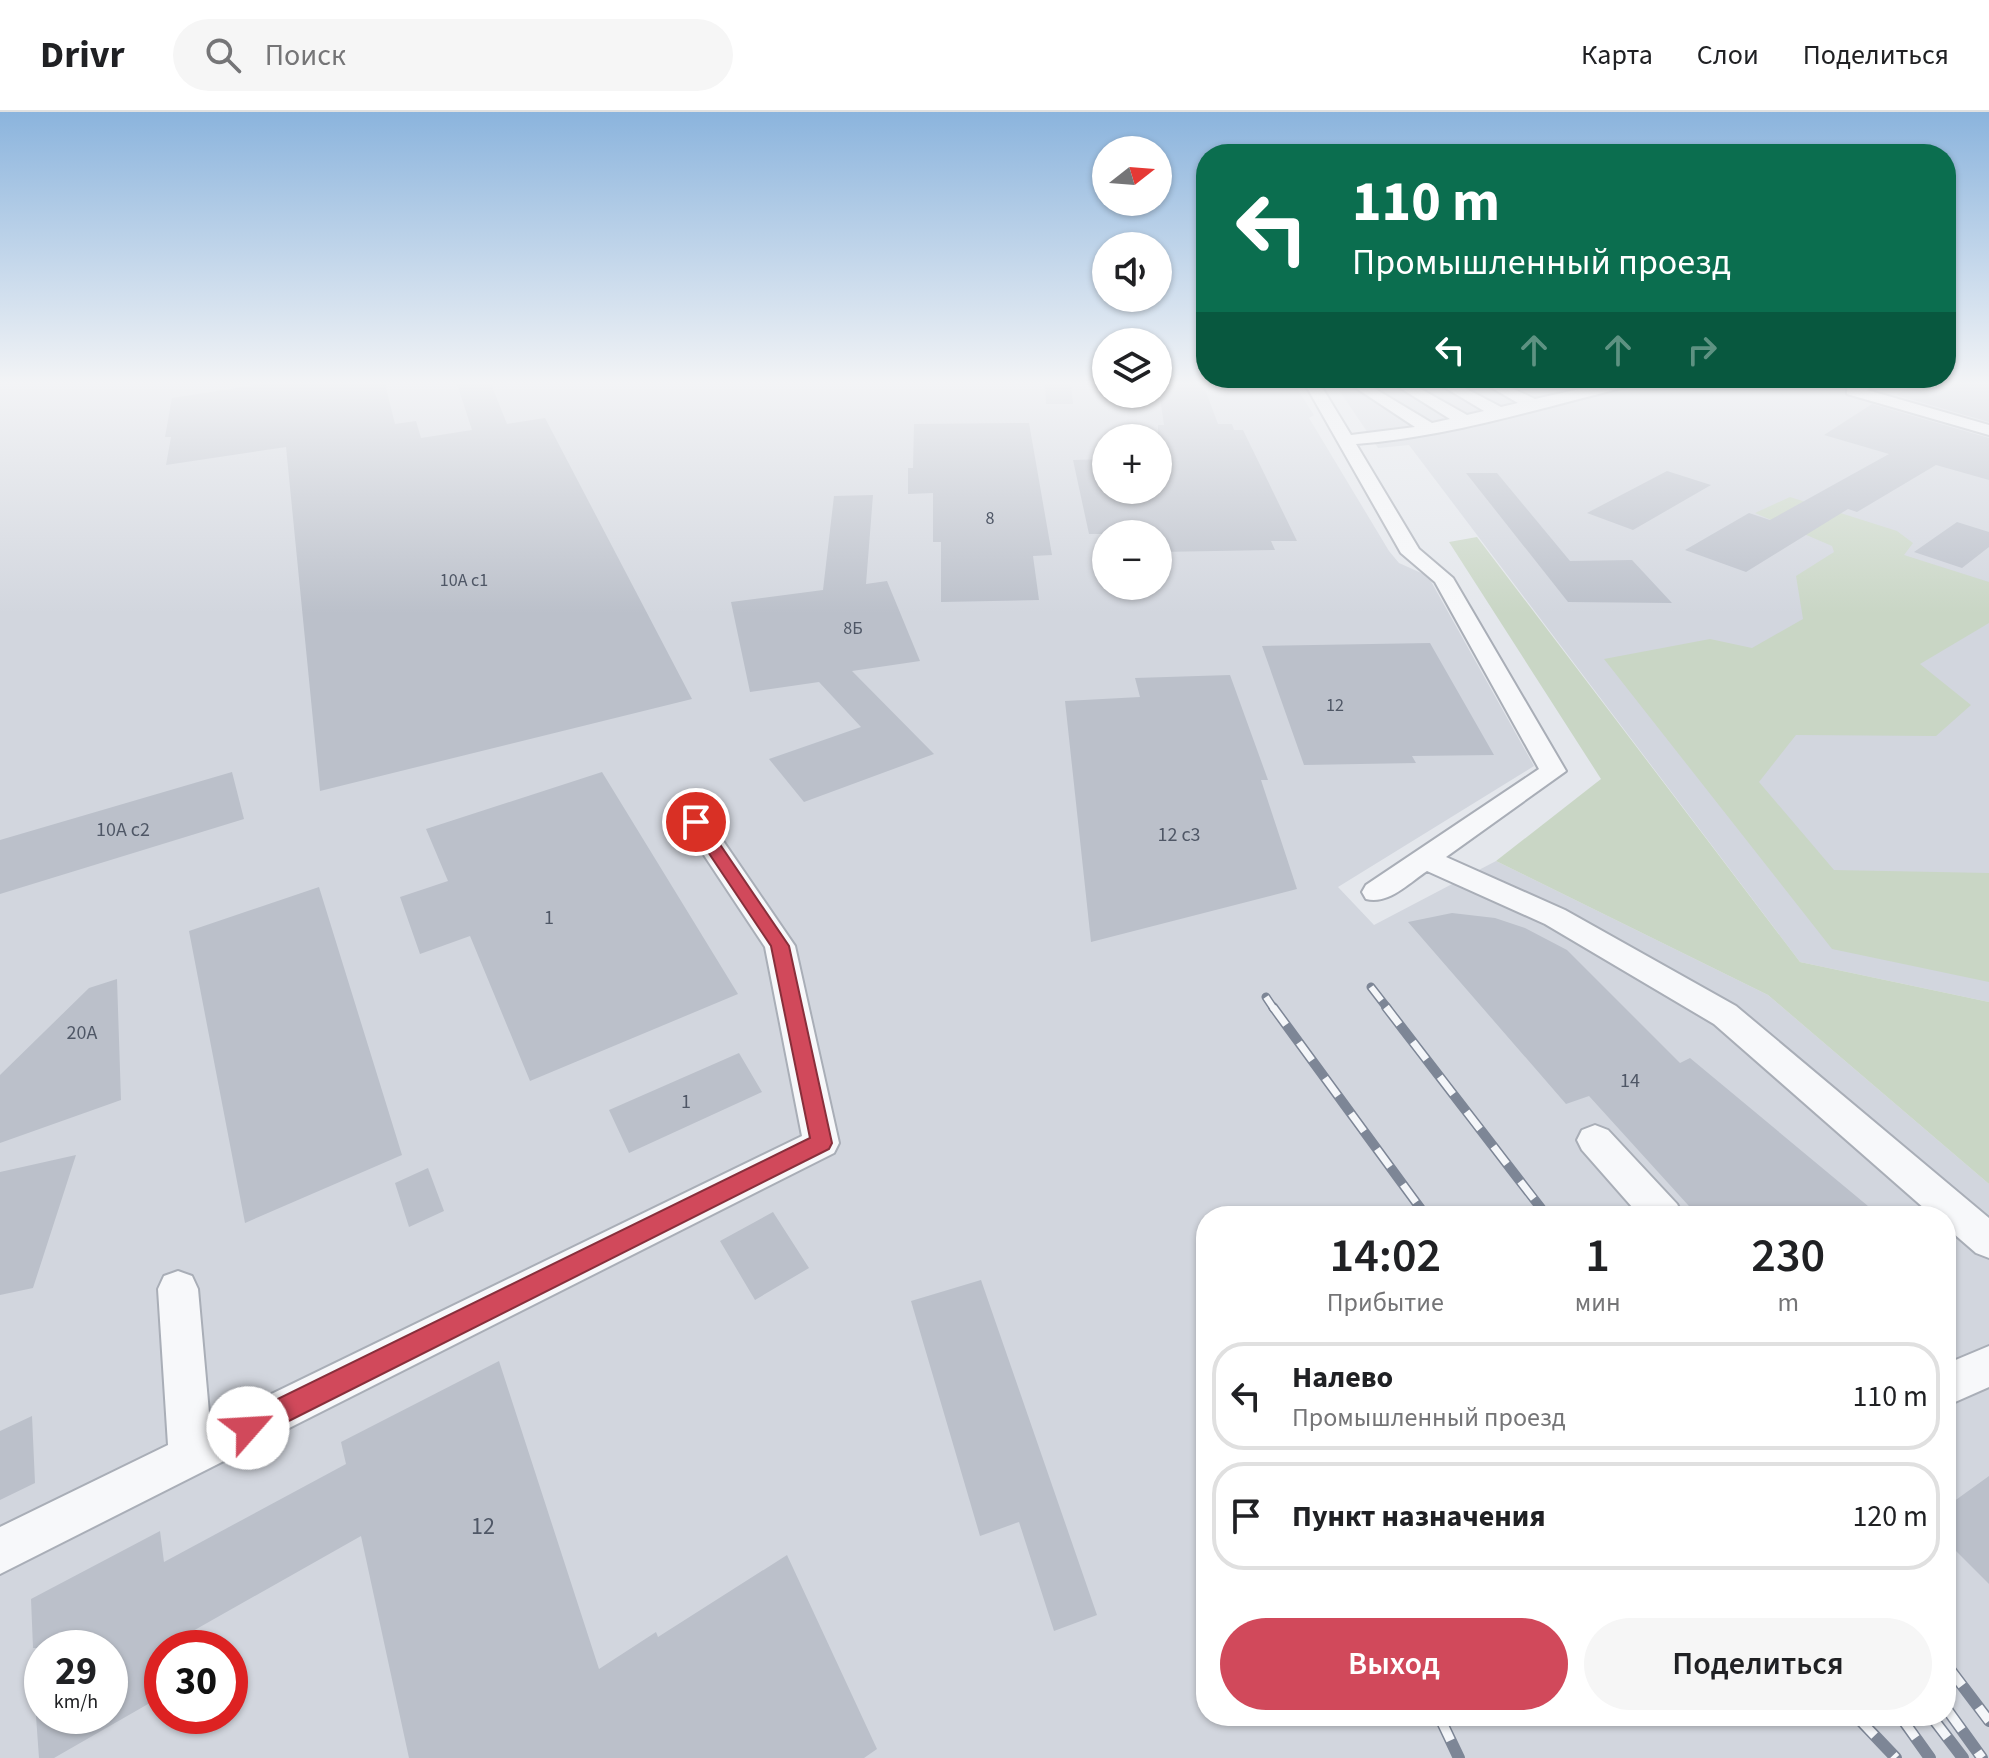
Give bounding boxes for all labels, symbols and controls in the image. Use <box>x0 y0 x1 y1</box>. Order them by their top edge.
search box <box>173 19 733 91</box>
text: Drivr <box>40 28 125 82</box>
icon: search <box>201 33 245 77</box>
text: Поиск <box>265 34 346 77</box>
text: Карта <box>1581 35 1653 75</box>
text: Слои <box>1697 35 1759 75</box>
text: Поделиться <box>1803 35 1949 75</box>
north arrow <box>1092 136 1172 216</box>
map controls <box>1092 136 1172 600</box>
text: 110 m <box>1352 163 1500 242</box>
icon: left <box>1220 176 1324 280</box>
button: sound <box>1092 232 1172 312</box>
text: Промышленный проезд <box>1352 237 1731 288</box>
button: layers <box>1092 328 1172 408</box>
icon: left <box>1428 328 1472 372</box>
icon: ahead <box>1512 328 1556 372</box>
icon: ahead <box>1596 328 1640 372</box>
icon: right <box>1680 328 1724 372</box>
button: + <box>1092 424 1172 504</box>
house number: 8 <box>986 506 995 531</box>
button: − <box>1092 520 1172 600</box>
house number: 10А с1 <box>440 568 488 593</box>
house number: 8Б <box>843 616 863 641</box>
house number: 12 <box>1326 693 1344 718</box>
pin <box>662 788 730 856</box>
icon: arrive <box>674 800 718 844</box>
house number: 10А с2 <box>96 816 150 844</box>
house number: 12 с3 <box>1158 821 1200 849</box>
house number: 1 <box>544 904 554 932</box>
house number: 20А <box>67 1019 97 1047</box>
house number: 14 <box>1620 1067 1640 1095</box>
house number: 1 <box>681 1088 691 1116</box>
text: 14:02 <box>1330 1222 1441 1290</box>
text: 1 <box>1585 1222 1610 1290</box>
text: 230 <box>1751 1222 1825 1290</box>
text: Прибытие <box>1327 1284 1444 1321</box>
text: мин <box>1575 1284 1621 1321</box>
text: m <box>1777 1284 1799 1321</box>
text: Налево <box>1292 1356 1393 1399</box>
icon: left <box>1224 1374 1268 1418</box>
text: 110 m <box>1852 1375 1928 1418</box>
position arrow <box>206 1386 290 1470</box>
text: Промышленный проезд <box>1292 1399 1566 1436</box>
icon: arrive <box>1224 1494 1268 1538</box>
text: Пункт назначения <box>1292 1495 1546 1538</box>
text: 120 m <box>1852 1495 1928 1538</box>
house number: 12 <box>471 1509 495 1544</box>
button: Выход <box>1220 1618 1568 1710</box>
button: Поделиться <box>1584 1618 1932 1710</box>
speed limit sign: 30 <box>144 1630 248 1734</box>
text: 29 <box>55 1643 97 1700</box>
text: km/h <box>54 1688 98 1716</box>

